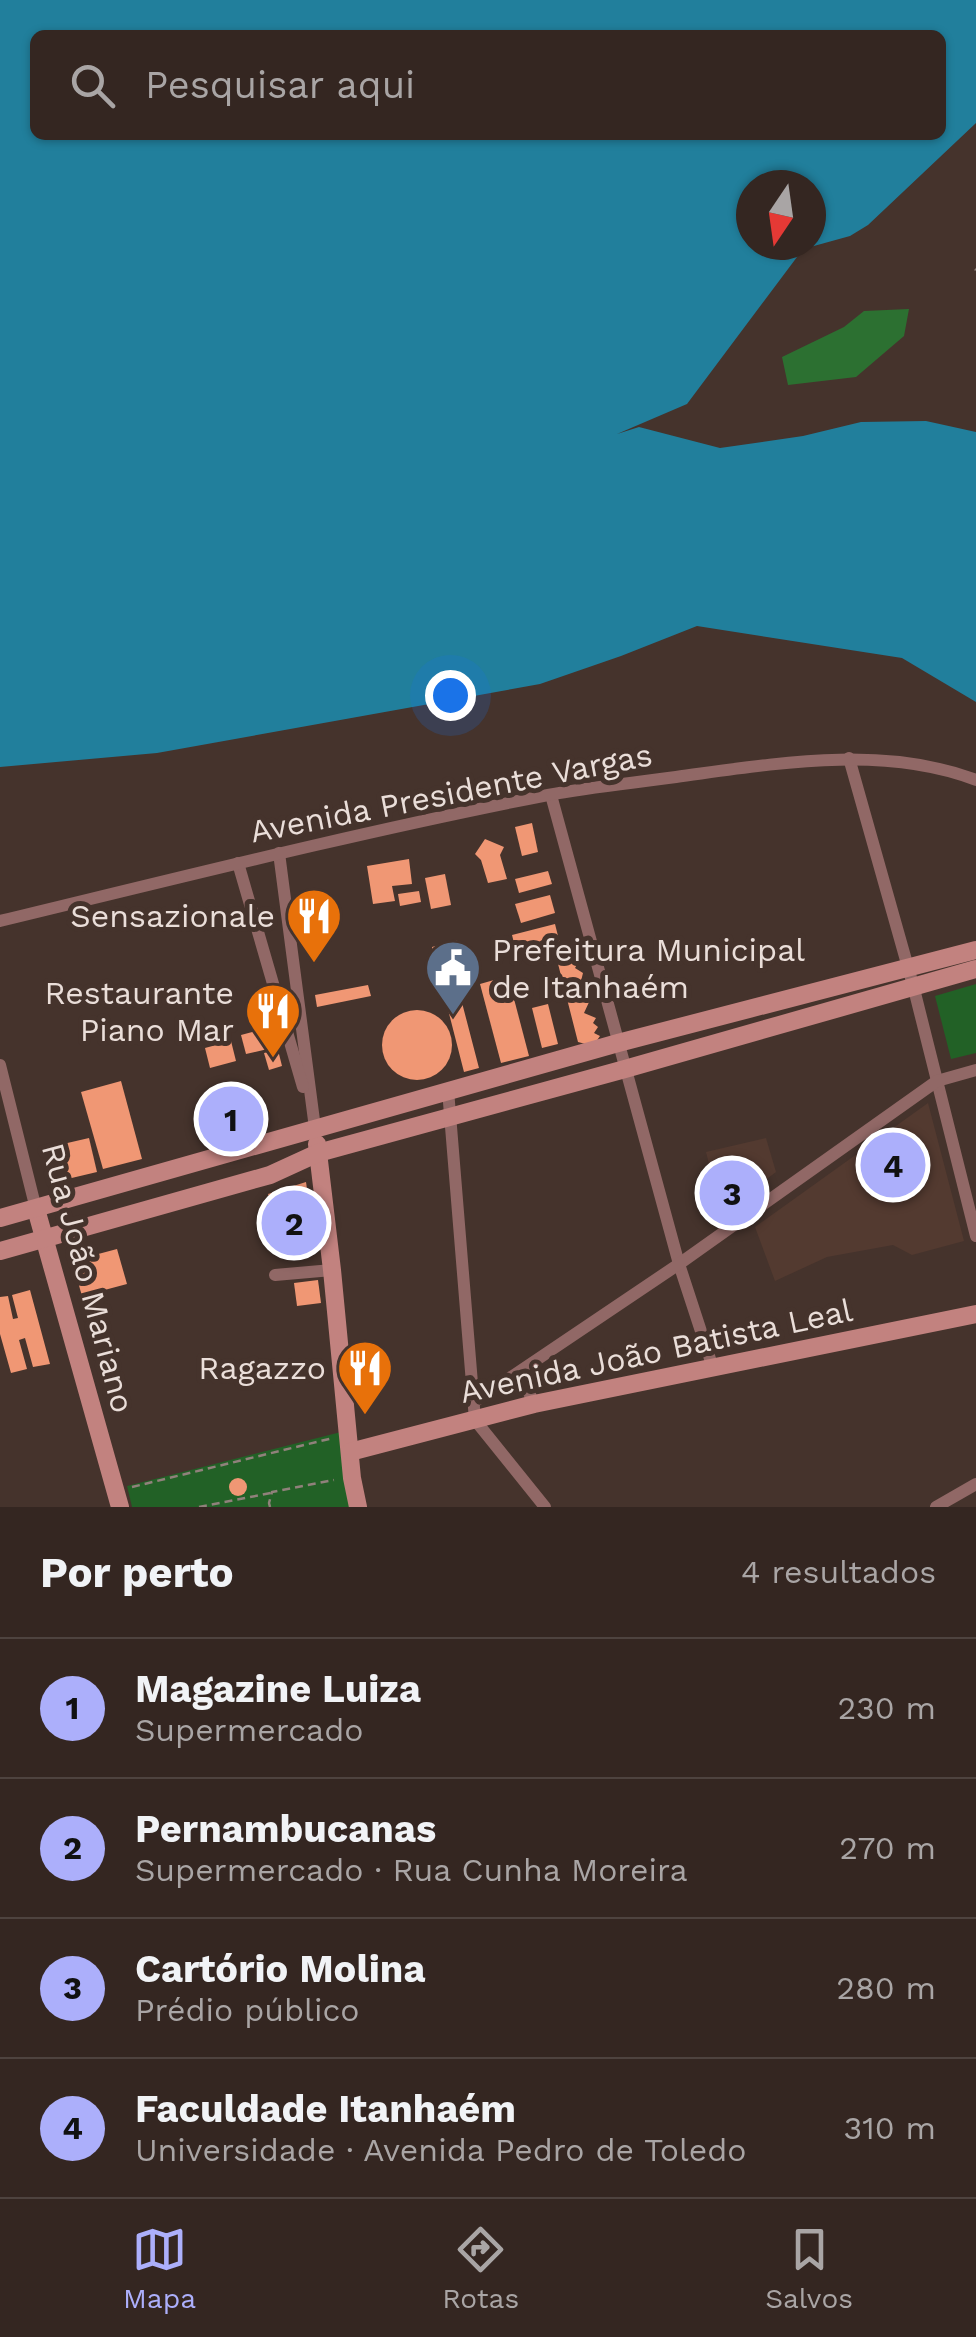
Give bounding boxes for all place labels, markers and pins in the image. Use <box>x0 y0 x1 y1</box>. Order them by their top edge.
restaurant icon: Sensazionale <box>284 886 344 965</box>
place label: Sensazionale <box>70 897 275 935</box>
place label: Prefeitura Municipal de Itanhaém <box>492 931 805 1006</box>
public building icon: Prefeitura Municipal de Itanhaém <box>423 938 483 1017</box>
place label: Restaurante Piano Mar <box>44 974 234 1049</box>
restaurant icon: Restaurante Piano Mar <box>243 981 303 1060</box>
pin: 1 <box>198 1082 264 1156</box>
pin: 4 <box>860 1128 926 1202</box>
pin: 3 <box>700 1156 764 1230</box>
pin: 2 <box>262 1186 326 1260</box>
restaurant icon: Ragazzo <box>335 1338 395 1417</box>
place label: Ragazzo <box>198 1349 326 1387</box>

